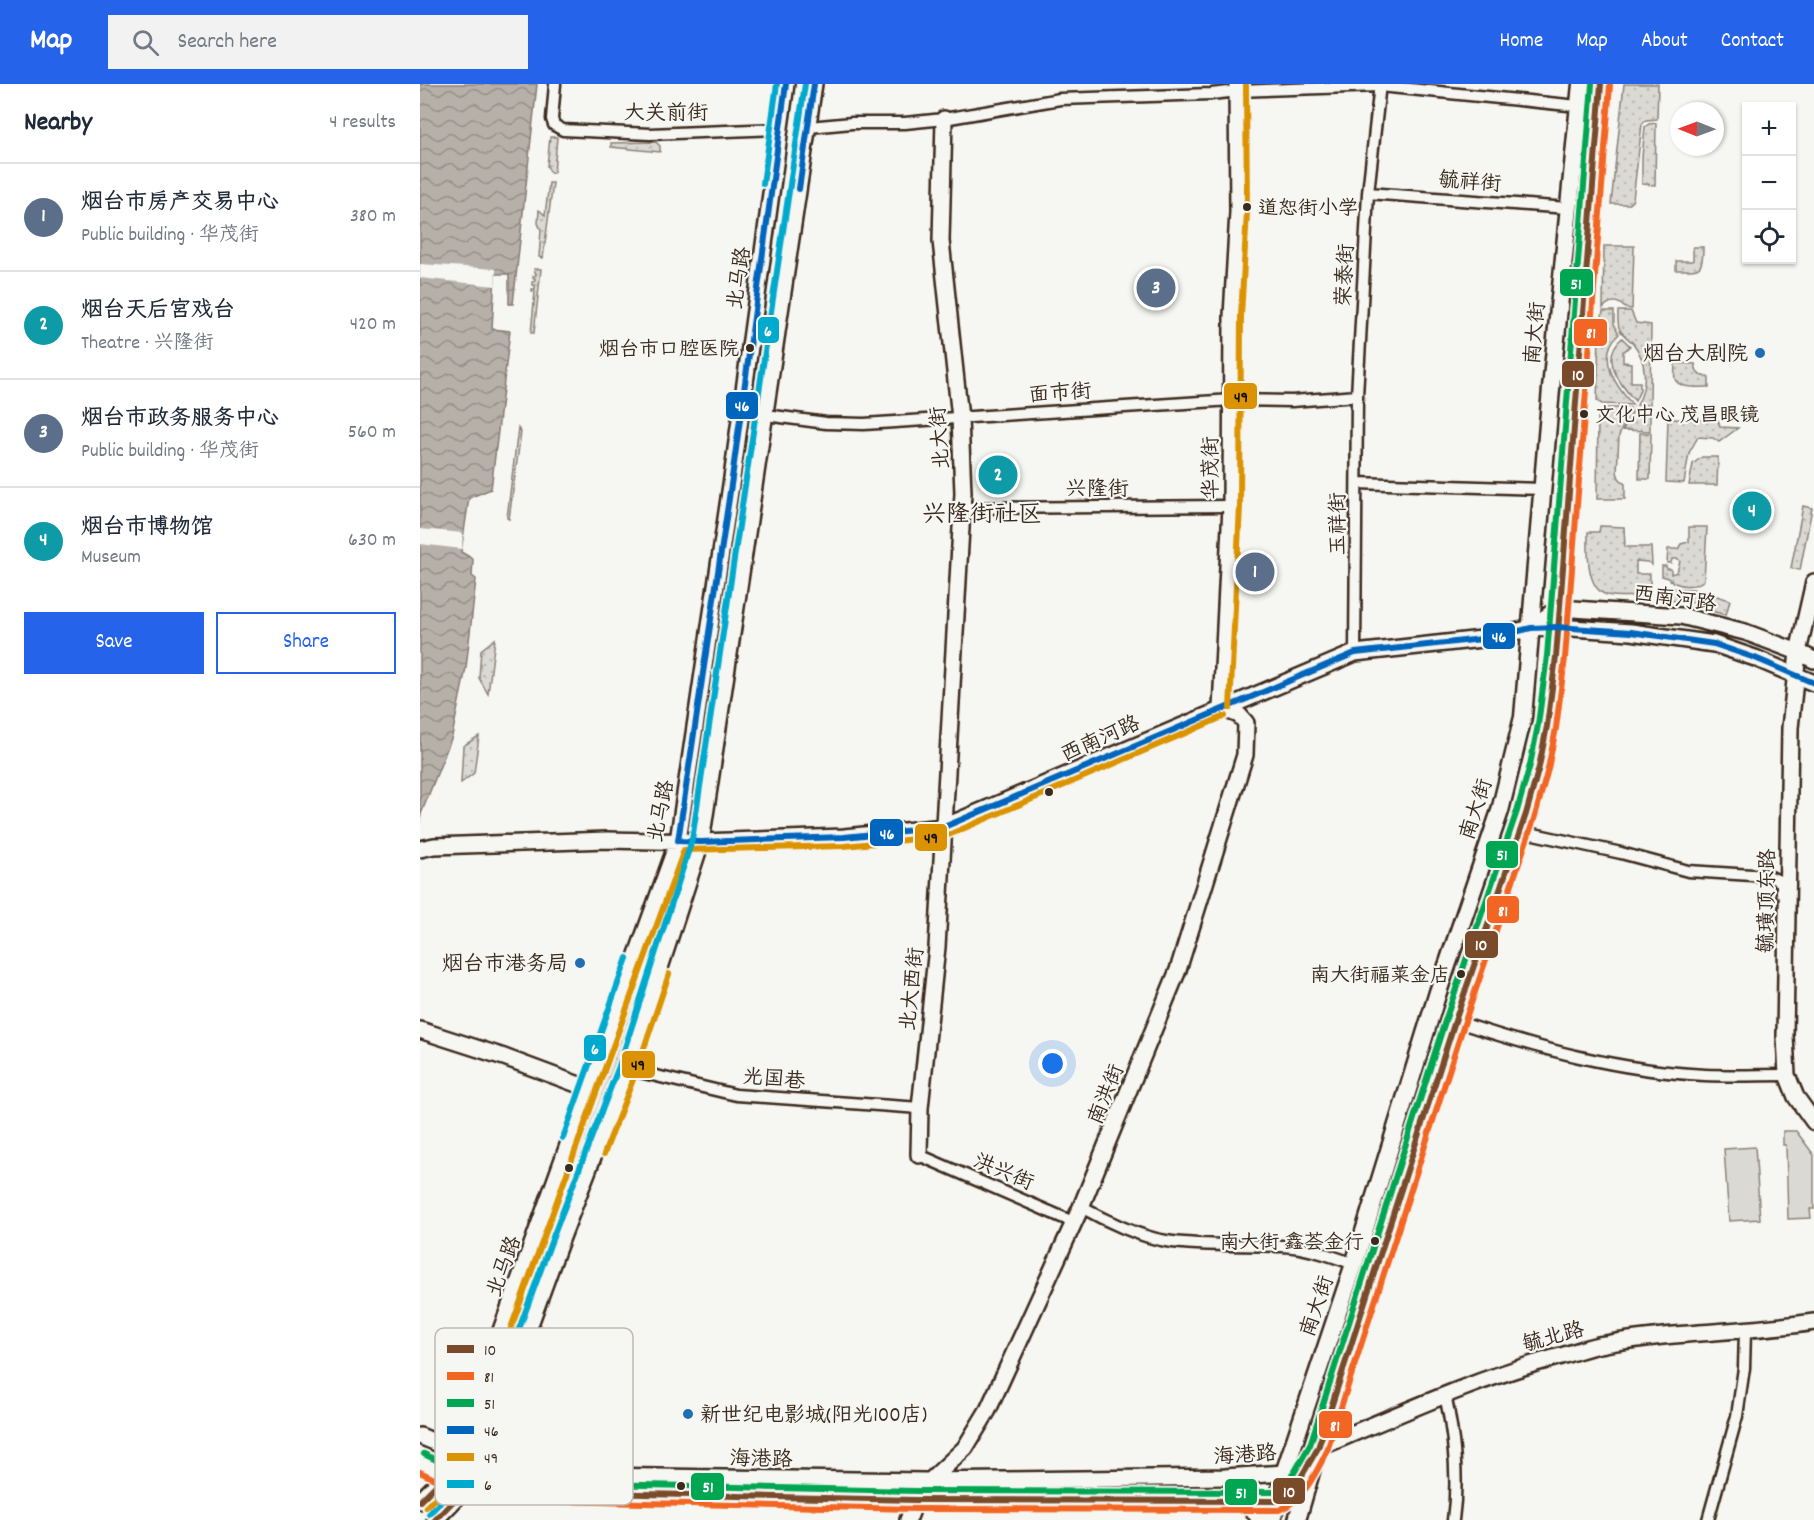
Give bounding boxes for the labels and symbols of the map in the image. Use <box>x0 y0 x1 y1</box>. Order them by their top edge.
street label: 大关前街 <box>624 100 708 130</box>
north arrow <box>1670 102 1724 156</box>
street label: 毓祥街 <box>1437 167 1502 201</box>
place label: 道恕街小学 <box>1258 196 1358 224</box>
marker: 道恕街小学 <box>1241 201 1253 213</box>
street label: 荣泰街 <box>1330 243 1364 307</box>
street label: 北马路 <box>722 245 760 312</box>
pin: 3 <box>1136 266 1176 310</box>
line badge: 51 <box>1559 268 1594 297</box>
text: 51 <box>1571 274 1581 297</box>
street label: 南大街 <box>1519 301 1555 366</box>
line badge: 6 <box>757 316 780 344</box>
line badge: 81 <box>1573 318 1608 347</box>
text: 6 <box>764 321 772 344</box>
text: 81 <box>1586 323 1596 346</box>
place label: 烟台市口腔医院 <box>599 337 739 365</box>
place label: 烟台大剧院 <box>1643 341 1748 371</box>
marker: 烟台市口腔医院 <box>744 342 756 354</box>
marker: 烟台大剧院 <box>1753 346 1767 360</box>
line badge: 10 <box>1561 360 1595 388</box>
text: 10 <box>1572 365 1584 388</box>
street label: 面市街 <box>1028 378 1093 412</box>
line badge: 49 <box>1223 382 1258 410</box>
text: 49 <box>1234 387 1248 410</box>
line badge: 46 <box>725 391 759 420</box>
text: 46 <box>735 396 749 419</box>
place label: 文化中心 茂昌眼镜 <box>1595 403 1760 431</box>
street label: 北大街 <box>925 405 959 470</box>
marker: 文化中心 茂昌眼镜 <box>1578 408 1590 420</box>
street label: 华茂街 <box>1198 437 1228 500</box>
pin: 2 <box>978 452 1018 498</box>
street label: 兴隆街 <box>1066 476 1129 506</box>
pin: 4 <box>1732 488 1772 534</box>
street label: 玉祥街 <box>1325 493 1355 556</box>
district label: 兴隆街社区 <box>922 499 1042 533</box>
pin: 1 <box>1236 550 1274 594</box>
street label: 西南河路 <box>1631 580 1718 622</box>
line badge: 46 <box>1482 622 1516 650</box>
text: 46 <box>1492 627 1506 650</box>
street label: 西南河路 <box>1057 710 1146 772</box>
street label: 南大街 <box>1454 775 1502 845</box>
street label: 北马路 <box>642 778 684 845</box>
unlabelled marker <box>1043 786 1055 798</box>
line badge: 46 <box>869 818 904 847</box>
line badge: 49 <box>914 823 948 852</box>
text: 46 <box>880 824 894 847</box>
text: 49 <box>924 828 938 851</box>
line badge: 51 <box>1485 840 1519 869</box>
text: 51 <box>1497 845 1507 868</box>
street label: 毓璜顶东路 <box>1753 848 1785 954</box>
line badge: 81 <box>1486 895 1520 924</box>
text: 81 <box>1498 901 1508 924</box>
line badge: 10 <box>1464 930 1499 959</box>
text: 10 <box>1475 935 1487 958</box>
street label: 北大西街 <box>895 946 933 1033</box>
place label: 烟台市港务局 <box>442 951 568 981</box>
marker: 烟台市港务局 <box>573 956 587 970</box>
place label: 南大街福莱金店 <box>1310 963 1450 991</box>
marker: 南大街福莱金店 <box>1455 968 1467 980</box>
line badge: 6 <box>583 1034 607 1062</box>
text: 6 <box>591 1039 599 1062</box>
your location <box>1038 1049 1067 1078</box>
line badge: 49 <box>621 1050 656 1079</box>
text: 49 <box>631 1055 645 1078</box>
street label: 南洪街 <box>1082 1060 1133 1130</box>
street label: 光国巷 <box>741 1063 806 1099</box>
street label: 洪兴街 <box>968 1148 1038 1200</box>
unlabelled marker <box>563 1162 575 1174</box>
place label: 南大街 鑫荟金行 <box>1219 1230 1364 1258</box>
street label: 北马路 <box>481 1232 531 1302</box>
marker: 南大街 鑫荟金行 <box>1369 1235 1381 1247</box>
street label: 南大街 <box>1294 1272 1343 1342</box>
street label: 毓北路 <box>1519 1316 1588 1362</box>
legend <box>435 1328 633 1505</box>
text: 10 <box>484 1340 496 1363</box>
text: 81 <box>484 1367 494 1390</box>
text: 51 <box>484 1394 495 1417</box>
place label: 新世纪电影城(阳光100店) <box>700 1402 927 1432</box>
marker: 新世纪电影城(阳光100店) <box>681 1407 695 1421</box>
line badge: 81 <box>1318 1410 1353 1439</box>
text: 81 <box>1330 1416 1340 1439</box>
text: 46 <box>484 1421 499 1444</box>
street label: 海港路 <box>1213 1440 1278 1474</box>
street label: 海港路 <box>729 1445 793 1477</box>
text: 49 <box>484 1448 498 1471</box>
line badge: 51 <box>690 1472 725 1501</box>
text: 6 <box>484 1475 492 1498</box>
text: 51 <box>703 1477 713 1500</box>
line badge: 10 <box>1272 1477 1306 1505</box>
line badge: 51 <box>1224 1478 1258 1506</box>
unlabelled marker <box>675 1480 687 1492</box>
text: 10 <box>1283 1482 1295 1505</box>
text: 51 <box>1236 1483 1246 1506</box>

